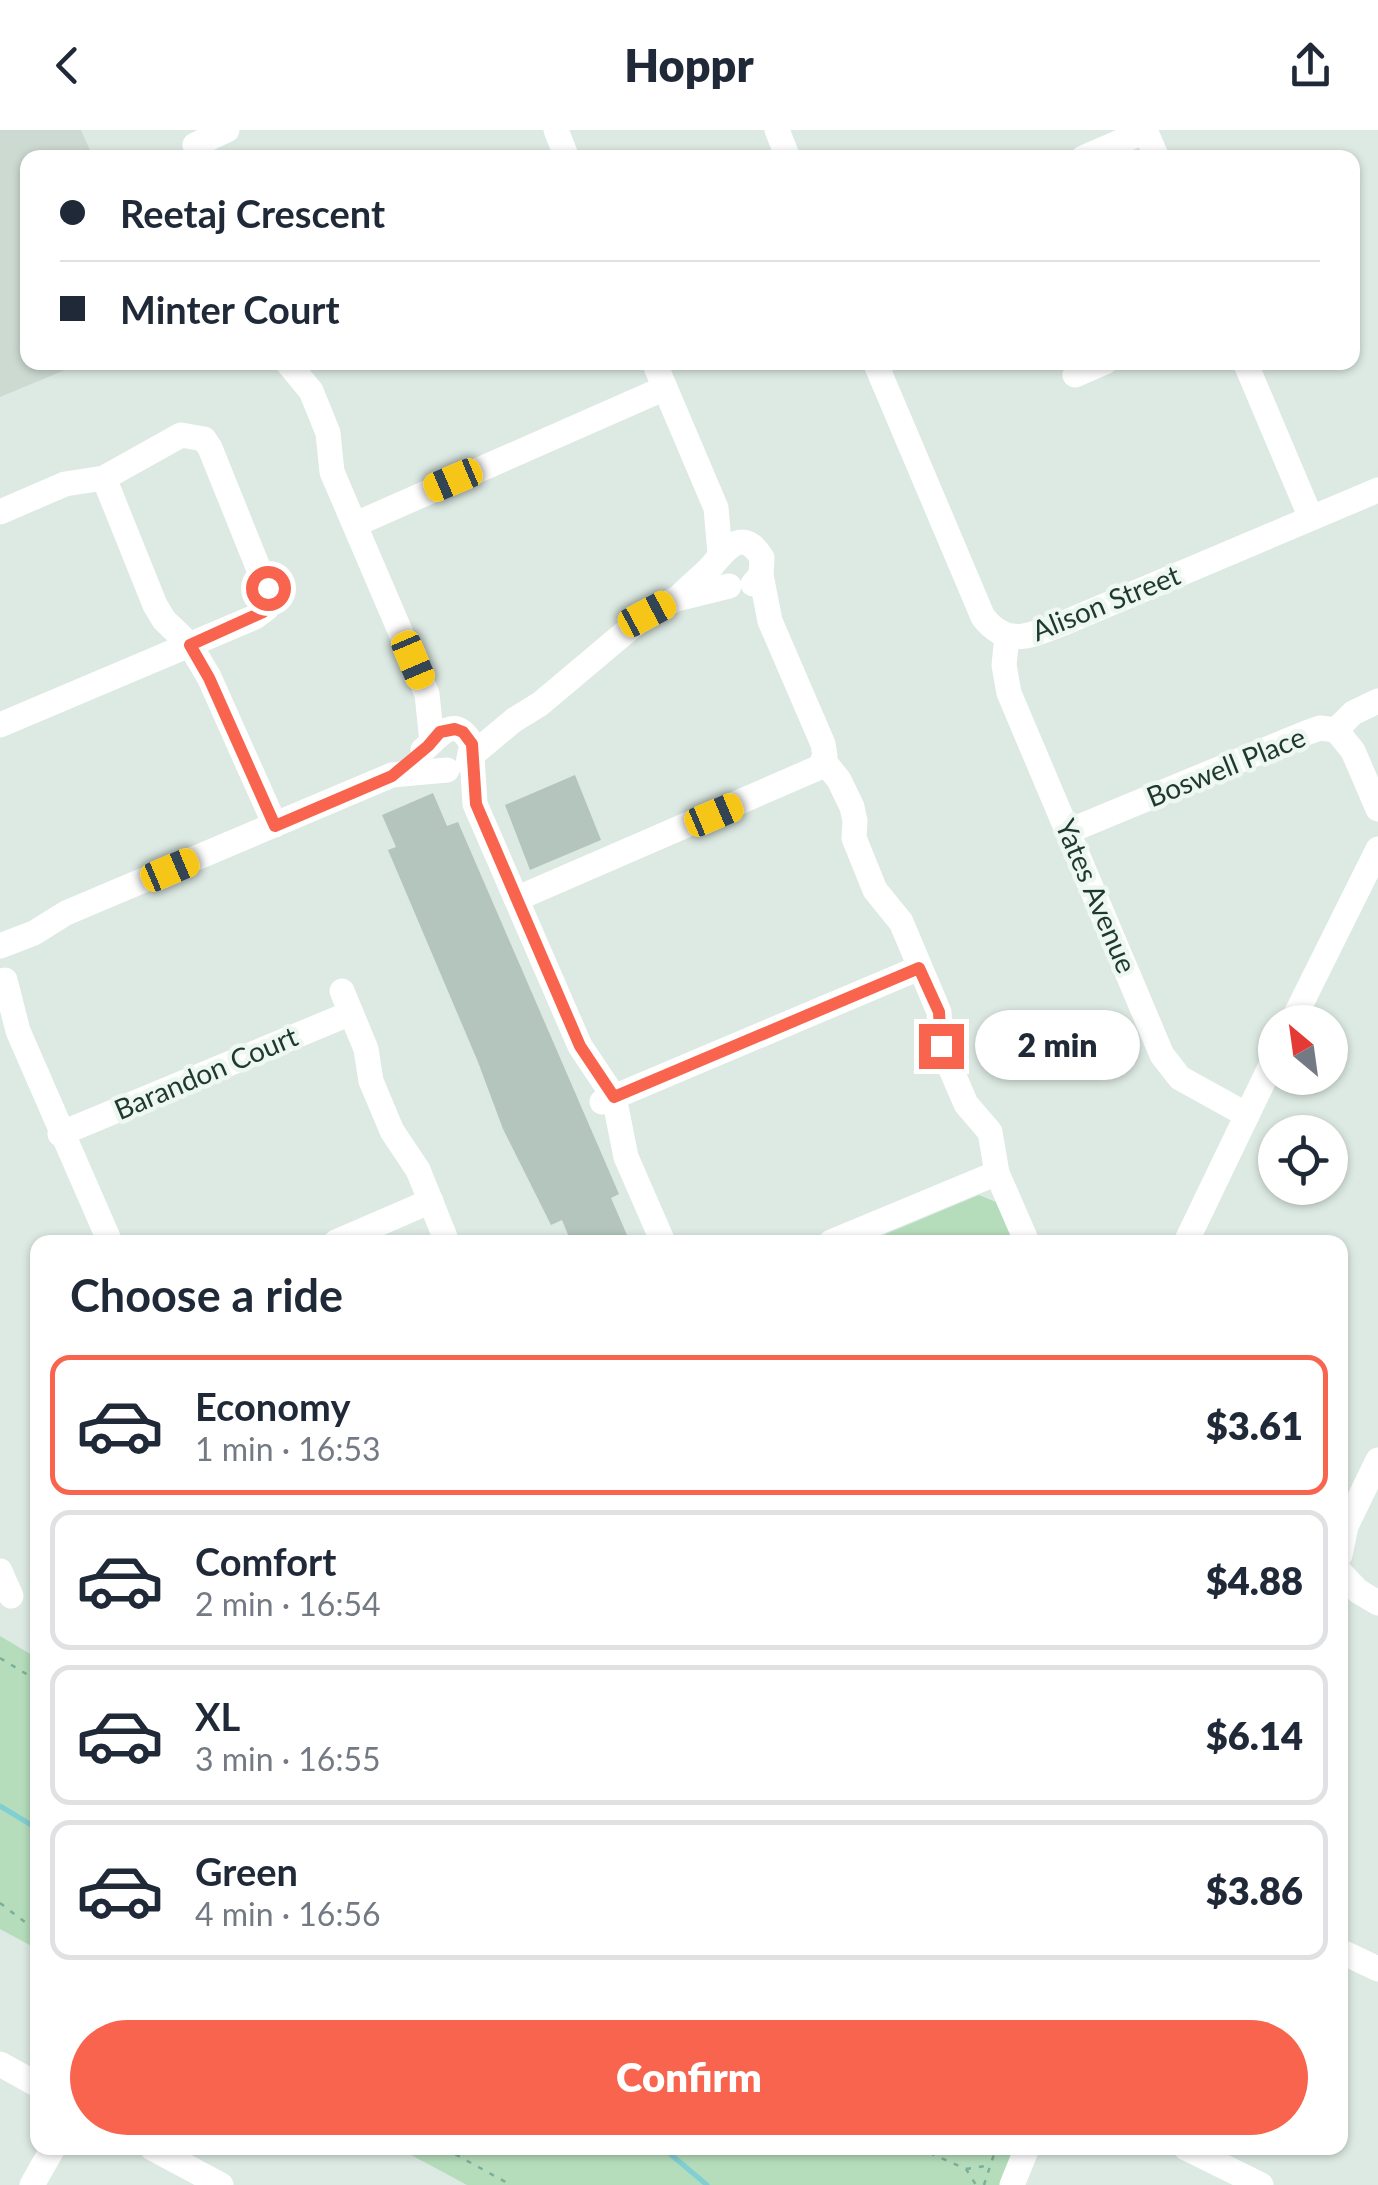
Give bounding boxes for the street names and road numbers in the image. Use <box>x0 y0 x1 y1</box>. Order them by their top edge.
street label: Alison Street <box>1027 557 1185 647</box>
street label: Boswell Place <box>1141 719 1310 813</box>
street label: Yates Avenue <box>1049 814 1145 978</box>
street label: Barandon Court <box>109 1018 302 1126</box>

